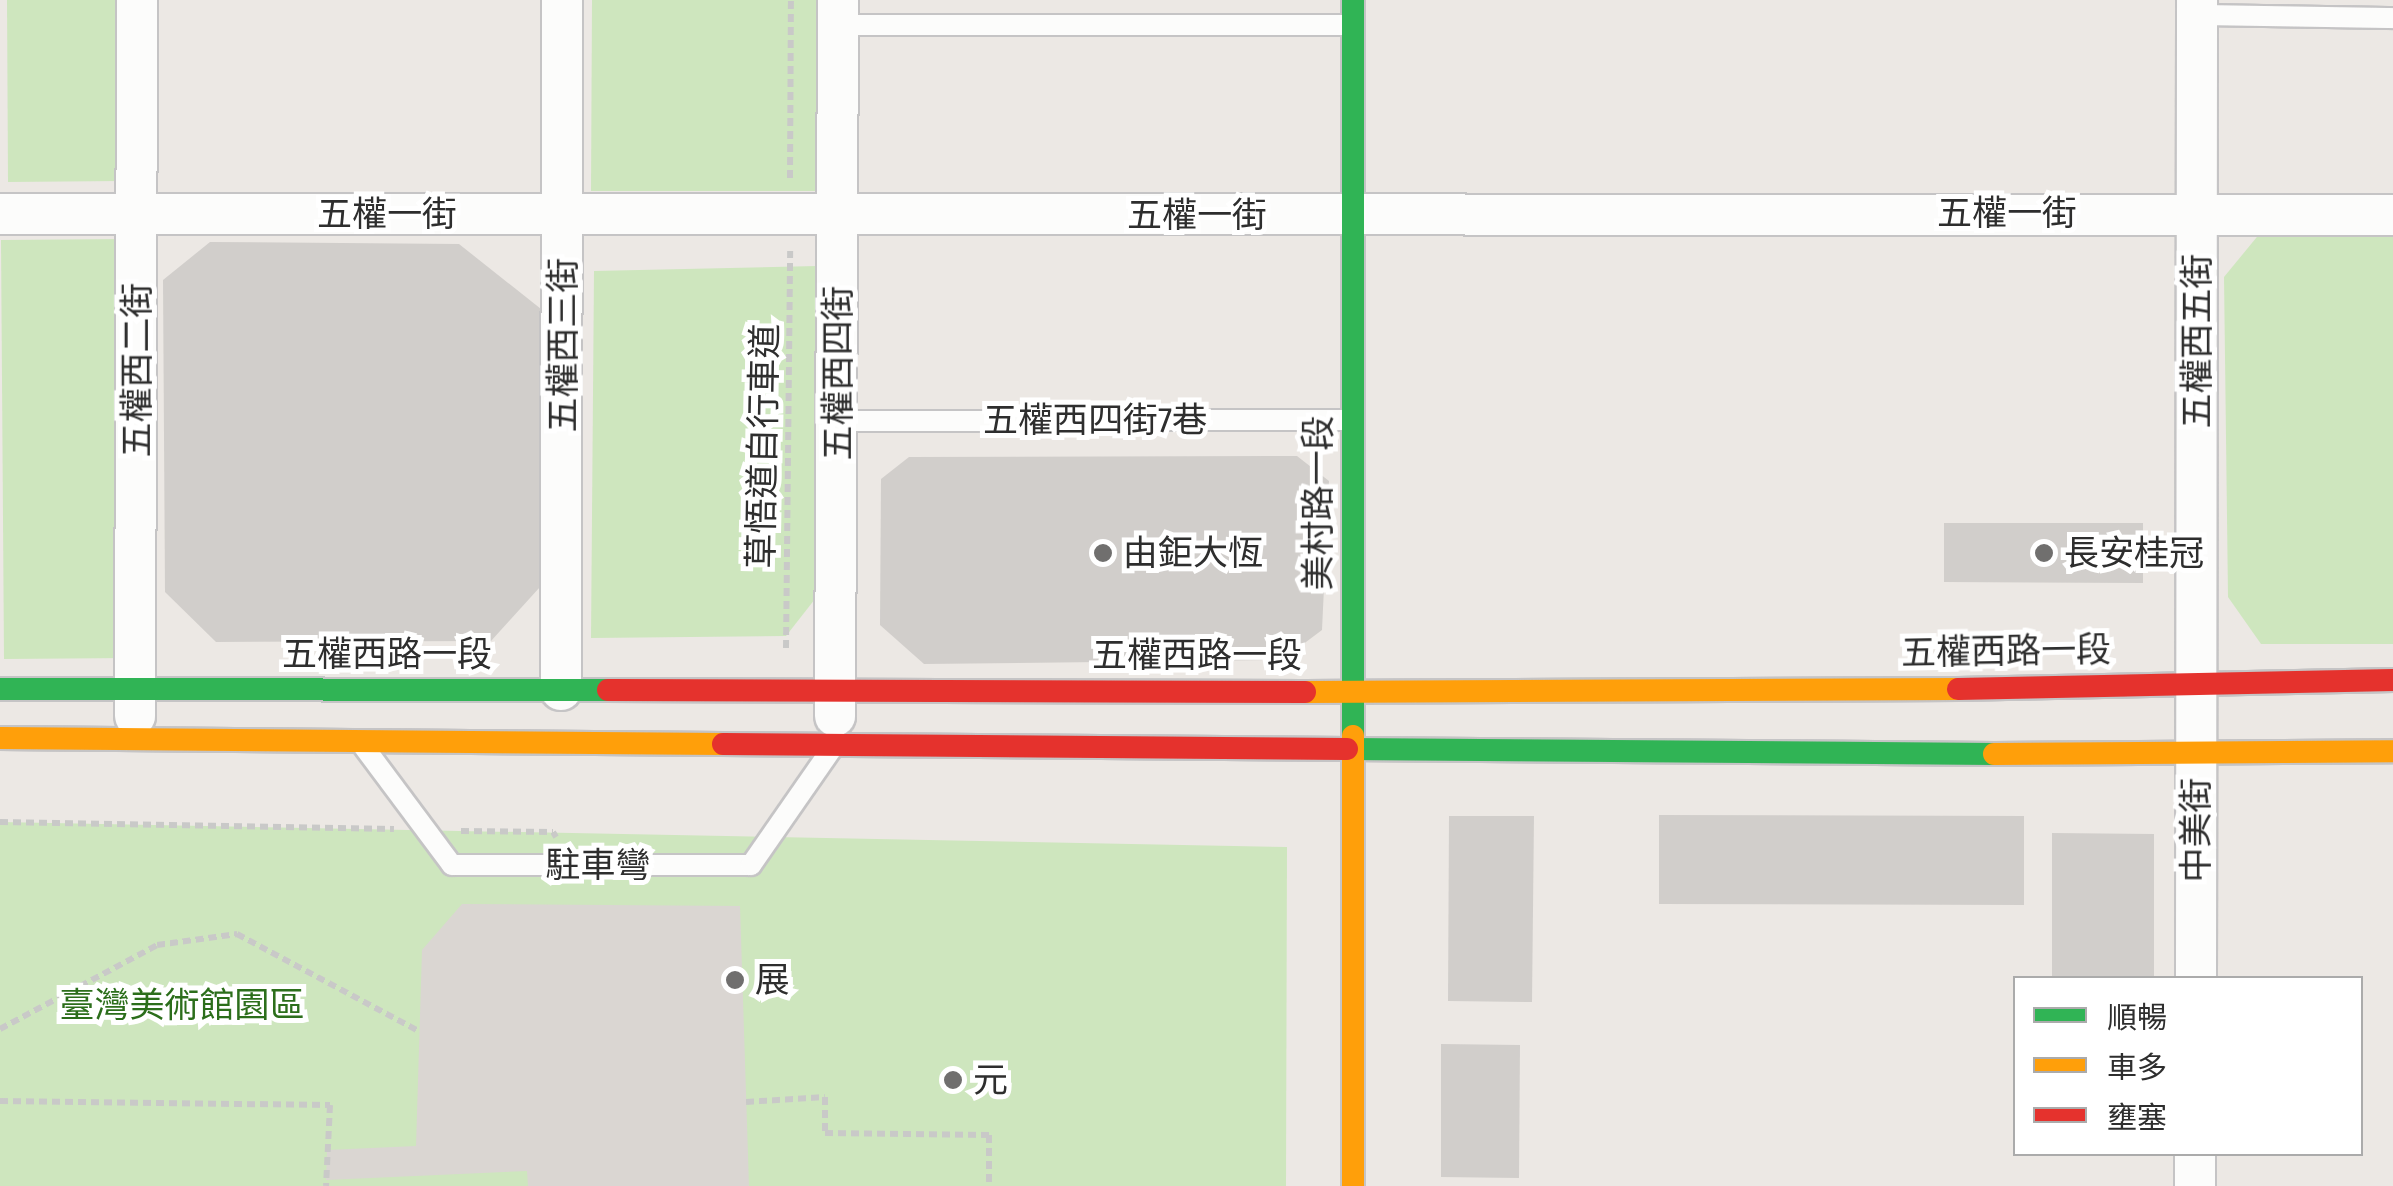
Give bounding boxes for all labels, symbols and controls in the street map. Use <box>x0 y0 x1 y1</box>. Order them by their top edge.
street label: 五權一街 <box>1937 192 2077 234</box>
street label: 五權一街 <box>317 193 457 235</box>
street label: 五權一街 <box>1127 194 1267 236</box>
street label: 五權西五街 <box>2176 254 2218 428</box>
street label: 五權西三街 <box>542 258 584 432</box>
street label: 五權西二街 <box>116 283 158 457</box>
street label: 五權西四街 <box>817 286 859 460</box>
street label: 草悟道自行車道 <box>740 323 786 569</box>
street label: 五權西四街7巷 <box>983 399 1207 441</box>
street label: 美村路一段 <box>1297 416 1339 590</box>
place label: 由鉅大恆 <box>1123 532 1263 574</box>
place label: 長安桂冠 <box>2064 532 2204 574</box>
marker: 由鉅大恆 <box>1092 542 1114 564</box>
marker: 長安桂冠 <box>2033 542 2055 564</box>
street label: 五權西路一段 <box>1901 628 2111 674</box>
street label: 五權西路一段 <box>282 633 492 675</box>
street label: 五權西路一段 <box>1092 634 1302 676</box>
street label: 中美街 <box>2175 778 2217 882</box>
street label: 駐車彎 <box>546 844 650 886</box>
place label: 展 <box>755 959 790 1001</box>
marker: 展 <box>724 969 746 991</box>
legend <box>2013 976 2363 1156</box>
park label: 臺灣美術館園區 <box>60 984 304 1026</box>
text: 順暢 <box>2107 1000 2167 1036</box>
text: 車多 <box>2107 1050 2167 1086</box>
place label: 元 <box>973 1059 1008 1101</box>
marker: 元 <box>942 1069 964 1091</box>
text: 壅塞 <box>2107 1100 2167 1136</box>

